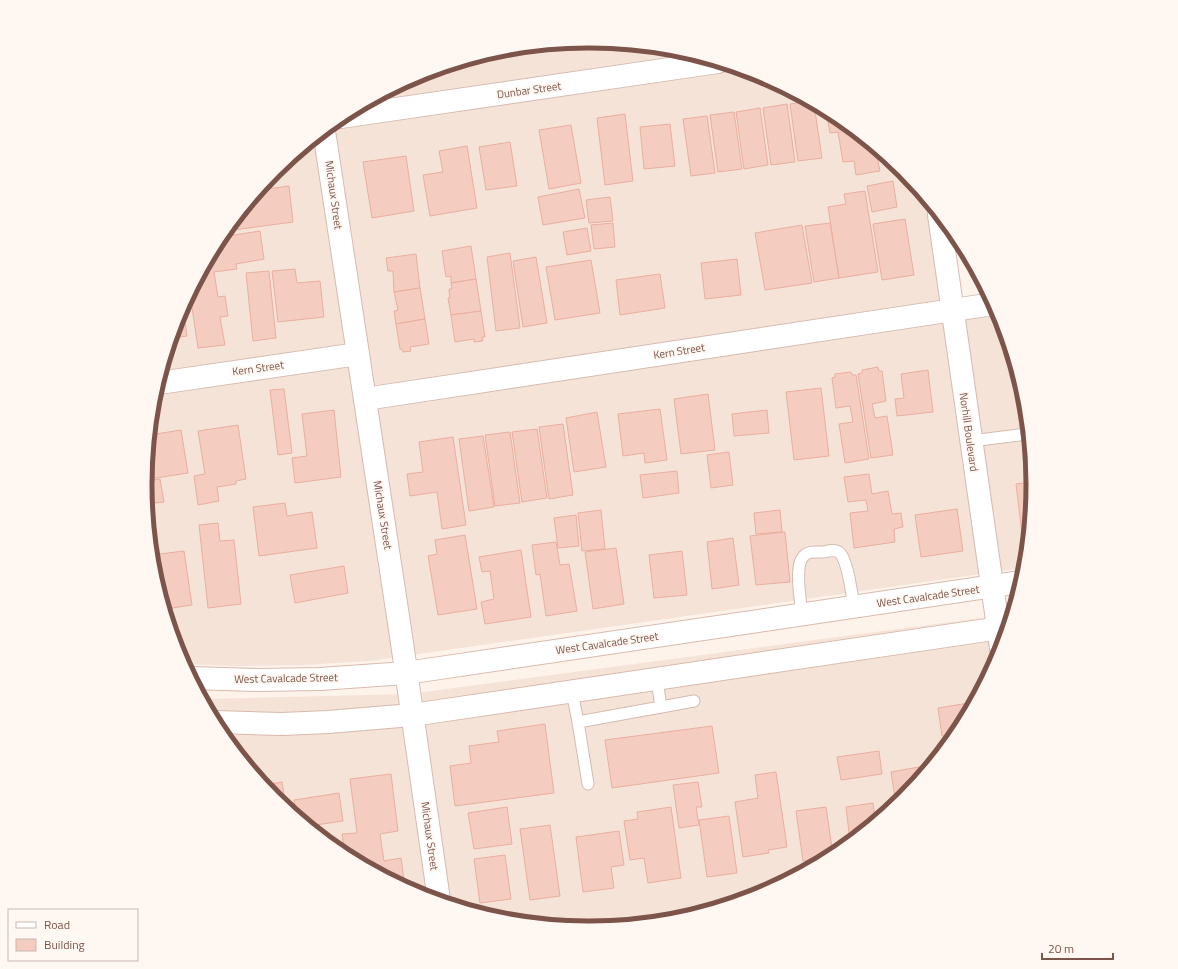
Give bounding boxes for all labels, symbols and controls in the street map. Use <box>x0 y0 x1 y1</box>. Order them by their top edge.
street label: Dunbar Street <box>496 78 562 102</box>
street label: Michaux Street <box>321 159 347 231</box>
street label: Kern Street <box>652 339 706 363</box>
street label: Kern Street <box>231 356 285 380</box>
street label: Norhill Boulevard <box>956 392 982 473</box>
street label: Michaux Street <box>370 479 396 551</box>
street label: West Cavalcade Street <box>876 581 981 611</box>
street label: West Cavalcade Street <box>555 628 660 658</box>
street label: West Cavalcade Street <box>234 669 338 687</box>
street label: Michaux Street <box>417 800 443 872</box>
legend <box>8 909 138 961</box>
text: Road <box>44 915 70 934</box>
text: Building <box>44 935 85 954</box>
scale bar <box>1042 935 1113 961</box>
text: 20 m <box>1048 939 1074 958</box>

